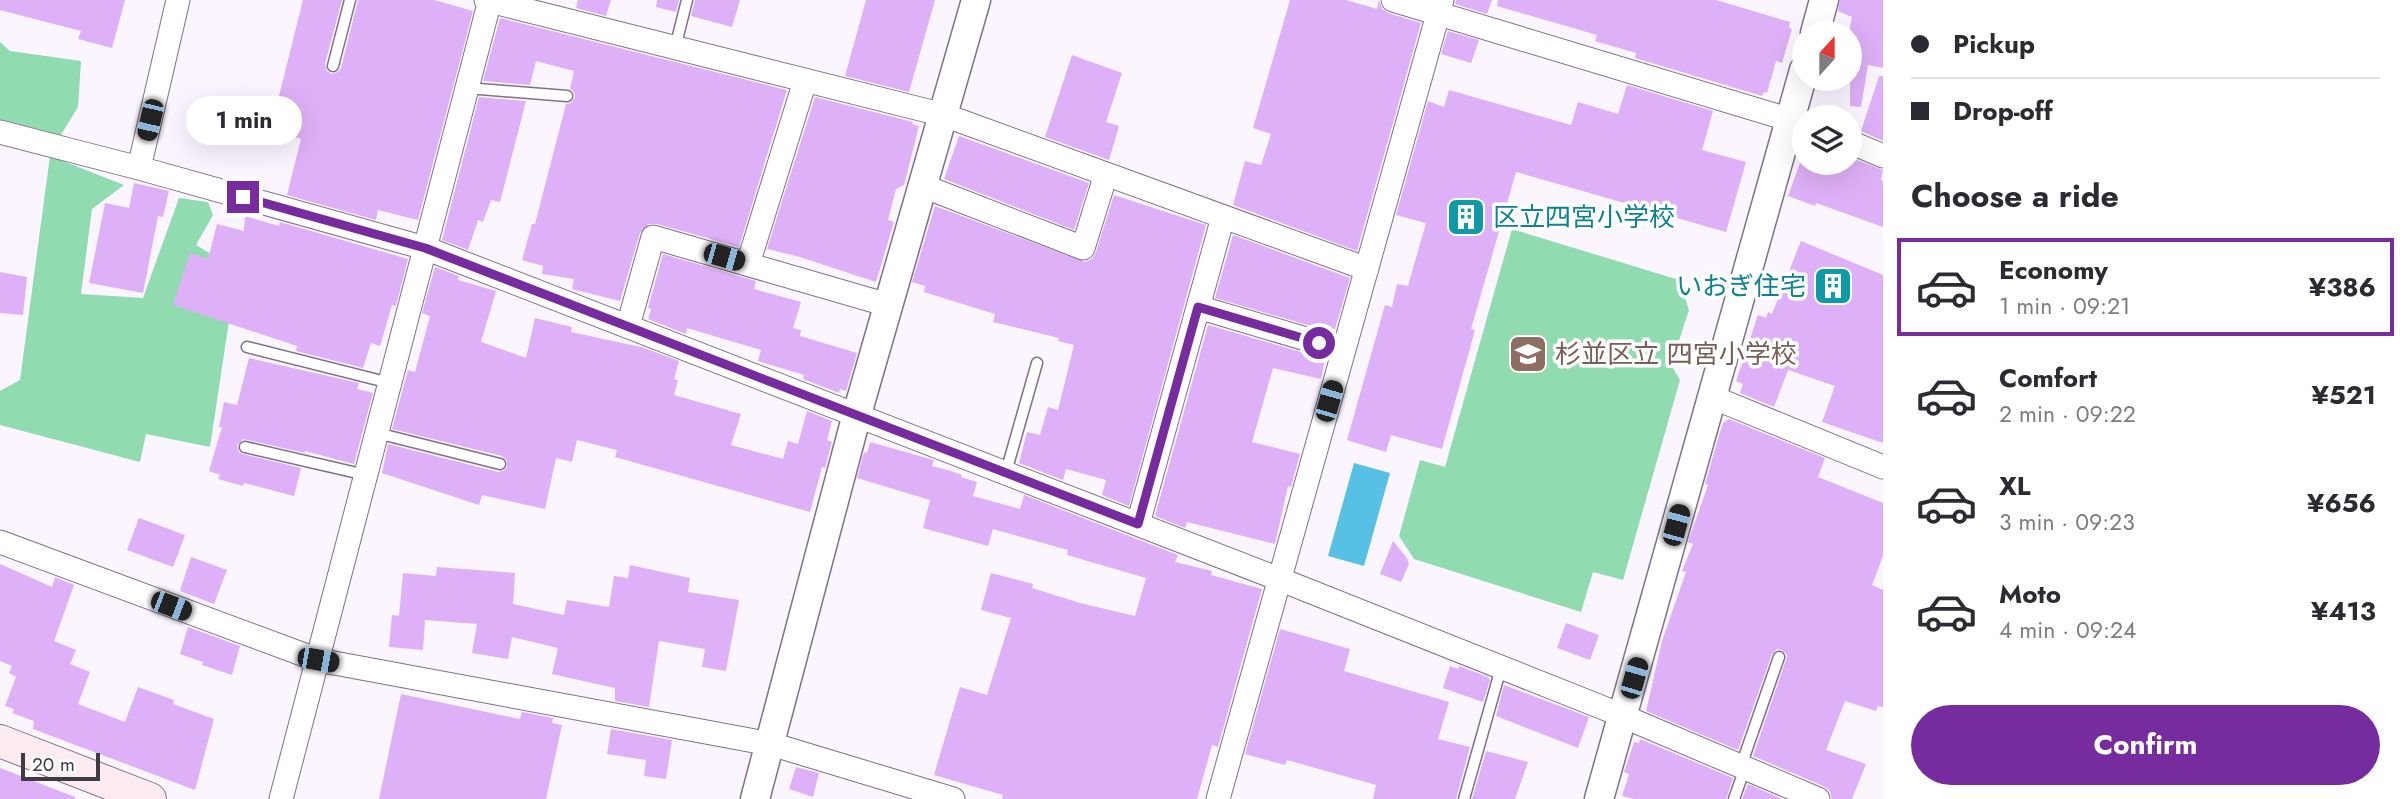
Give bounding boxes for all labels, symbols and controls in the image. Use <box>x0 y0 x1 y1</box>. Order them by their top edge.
north arrow <box>1792 21 1862 91</box>
map controls <box>1792 21 1862 175</box>
text: Pickup <box>1953 25 2035 63</box>
text: Drop-off <box>1953 92 2053 130</box>
callout: 1 min <box>185 96 301 144</box>
car <box>136 97 165 143</box>
text: 1 min <box>215 103 273 137</box>
button: layers <box>1792 105 1862 175</box>
text: Choose a ride <box>1911 173 2119 219</box>
route end <box>227 181 259 213</box>
building icon: 区立四宮小学校 <box>1445 196 1487 238</box>
place label: 区立四宮小学校 <box>1493 198 1675 236</box>
car <box>701 241 748 273</box>
text: Economy <box>1999 251 2108 289</box>
icon: car <box>1915 256 1978 319</box>
building icon: いおぎ住宅 <box>1812 265 1854 307</box>
place label: いおぎ住宅 <box>1676 267 1806 305</box>
text: ¥386 <box>2309 268 2376 306</box>
text: 1 min · 09:21 <box>1999 289 2130 323</box>
route start <box>1303 327 1335 359</box>
school or university icon: 杉並区立 四宮小学校 <box>1507 333 1549 375</box>
place label: 杉並区立 四宮小学校 <box>1555 335 1797 373</box>
text: Comfort <box>1999 359 2097 397</box>
icon: car <box>1915 364 1978 427</box>
text: ¥521 <box>2312 376 2376 414</box>
car <box>1314 378 1345 424</box>
text: 2 min · 09:22 <box>1999 397 2136 431</box>
text: XL <box>1999 467 2031 505</box>
icon: car <box>1915 472 1978 535</box>
text: ¥656 <box>2307 484 2376 522</box>
car <box>1661 502 1692 548</box>
text: 3 min · 09:23 <box>1999 505 2135 539</box>
text: Moto <box>1999 575 2061 613</box>
icon: car <box>1915 580 1978 643</box>
car <box>148 589 195 623</box>
text: ¥413 <box>2311 592 2376 630</box>
text: 4 min · 09:24 <box>1999 613 2136 647</box>
car <box>296 646 341 674</box>
car <box>1619 655 1650 701</box>
button: Confirm <box>1911 705 2380 785</box>
scale bar <box>21 750 100 782</box>
text: 20 m <box>32 751 75 778</box>

